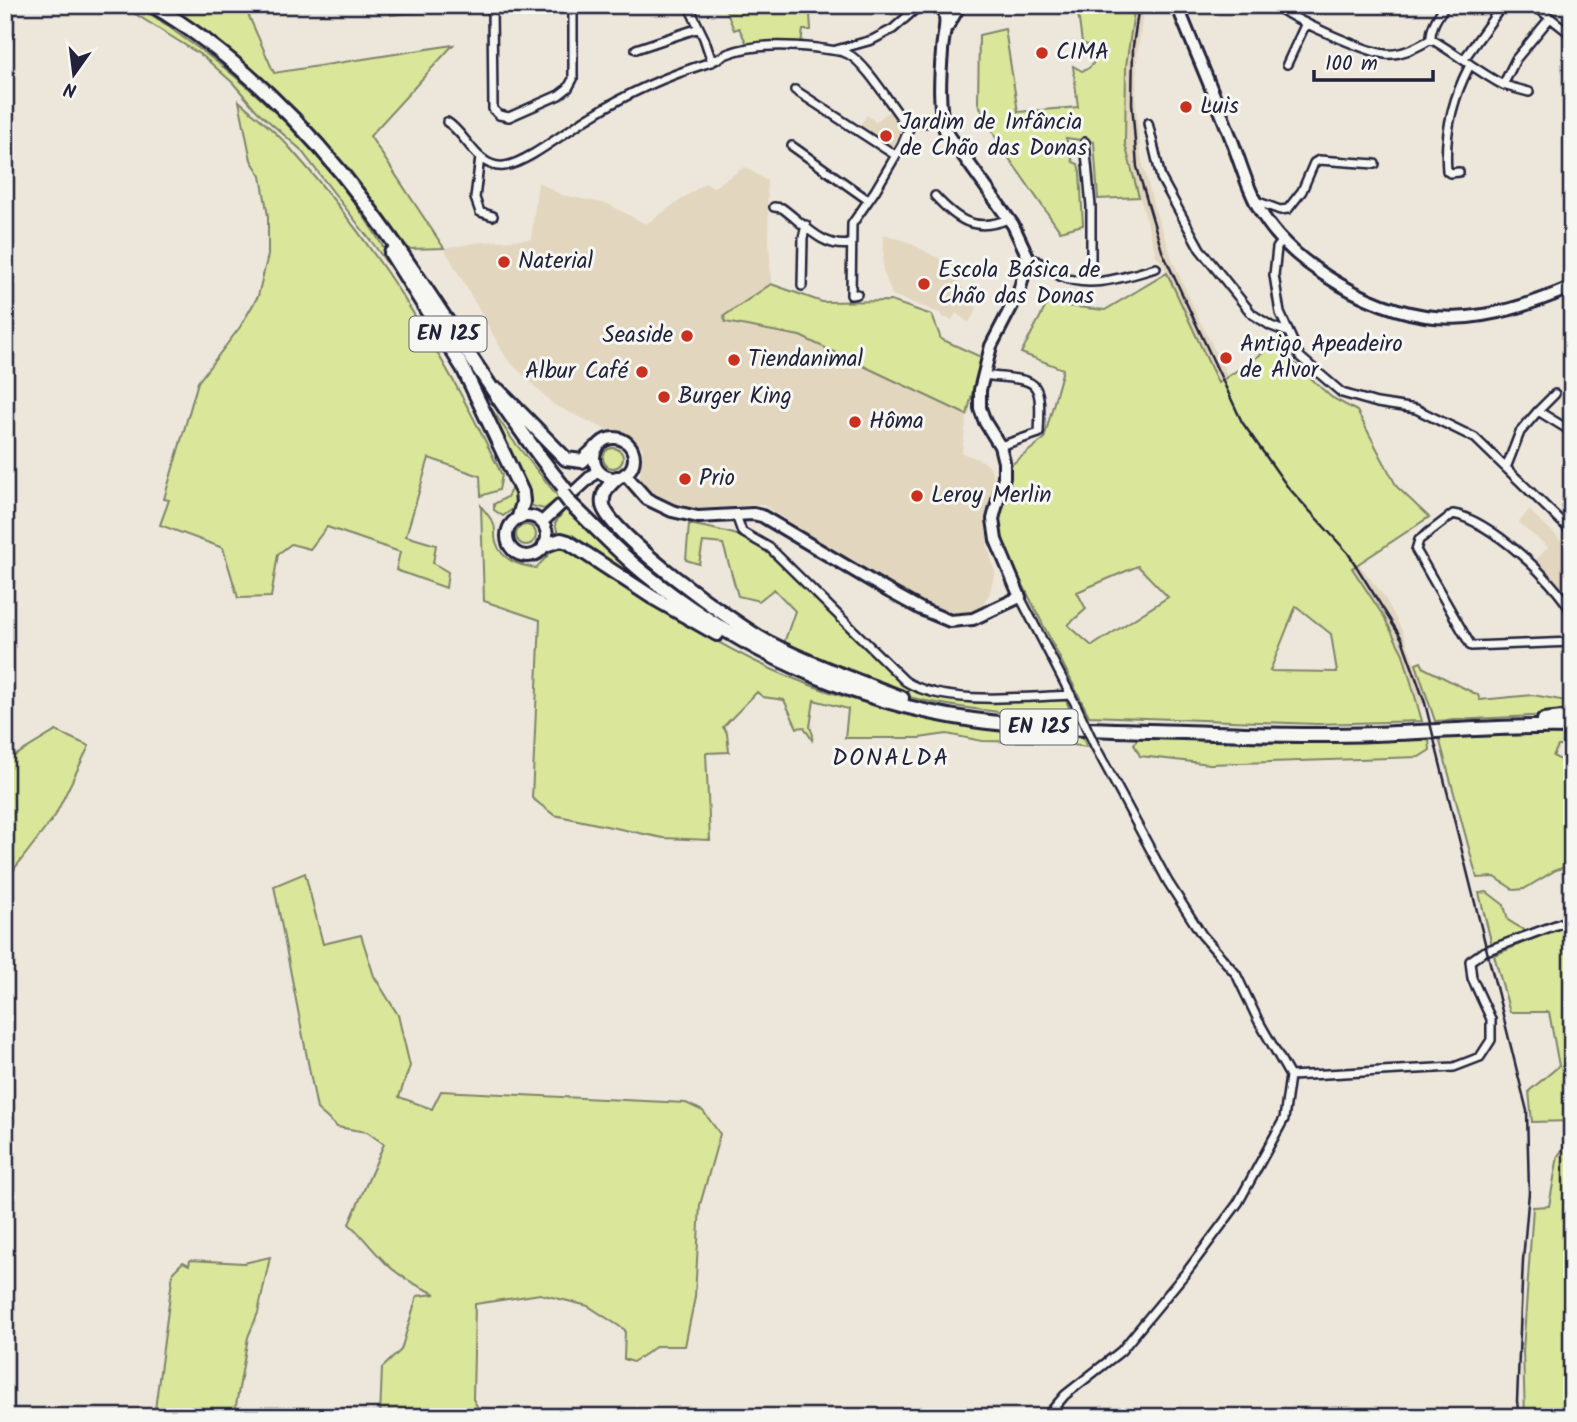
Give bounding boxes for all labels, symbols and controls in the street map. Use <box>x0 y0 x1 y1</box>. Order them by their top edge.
place label: CIMA <box>1056 35 1109 71</box>
north arrow <box>38 38 108 108</box>
scale bar <box>1314 38 1434 82</box>
marker: CIMA <box>1034 45 1050 61</box>
text: 100 m <box>1325 48 1378 81</box>
text: N <box>61 73 80 105</box>
place label: Luis <box>1200 89 1239 125</box>
marker: Luis <box>1178 99 1194 115</box>
place label: Jardim de Infância de Chão das Donas <box>900 105 1087 167</box>
marker: Jardim de Infância de Chão das Donas <box>878 128 894 144</box>
place label: Naterial <box>518 244 593 280</box>
place label: Escola Básica de Chão das Donas <box>938 253 1100 315</box>
marker: Naterial <box>496 254 512 270</box>
marker: Escola Básica de Chão das Donas <box>916 276 932 292</box>
road number: EN 125 <box>410 316 486 352</box>
place label: Seaside <box>603 318 673 354</box>
place label: Antigo Apeadeiro de Alvor <box>1240 327 1403 389</box>
marker: Seaside <box>679 328 695 344</box>
place label: Tiendanimal <box>748 342 863 378</box>
marker: Antigo Apeadeiro de Alvor <box>1218 350 1234 366</box>
marker: Tiendanimal <box>726 352 742 368</box>
place label: Albur Café <box>525 354 629 390</box>
marker: Albur Café <box>634 364 650 380</box>
place label: Burger King <box>678 379 792 415</box>
marker: Burger King <box>656 389 672 405</box>
place label: Hôma <box>869 404 924 440</box>
marker: Hôma <box>847 414 863 430</box>
place label: Prio <box>699 461 735 497</box>
marker: Prio <box>677 471 693 487</box>
place label: Leroy Merlin <box>931 478 1051 514</box>
marker: Leroy Merlin <box>909 488 925 504</box>
road number: EN 125 <box>1000 710 1078 744</box>
district label: DONALDA <box>832 739 950 778</box>

